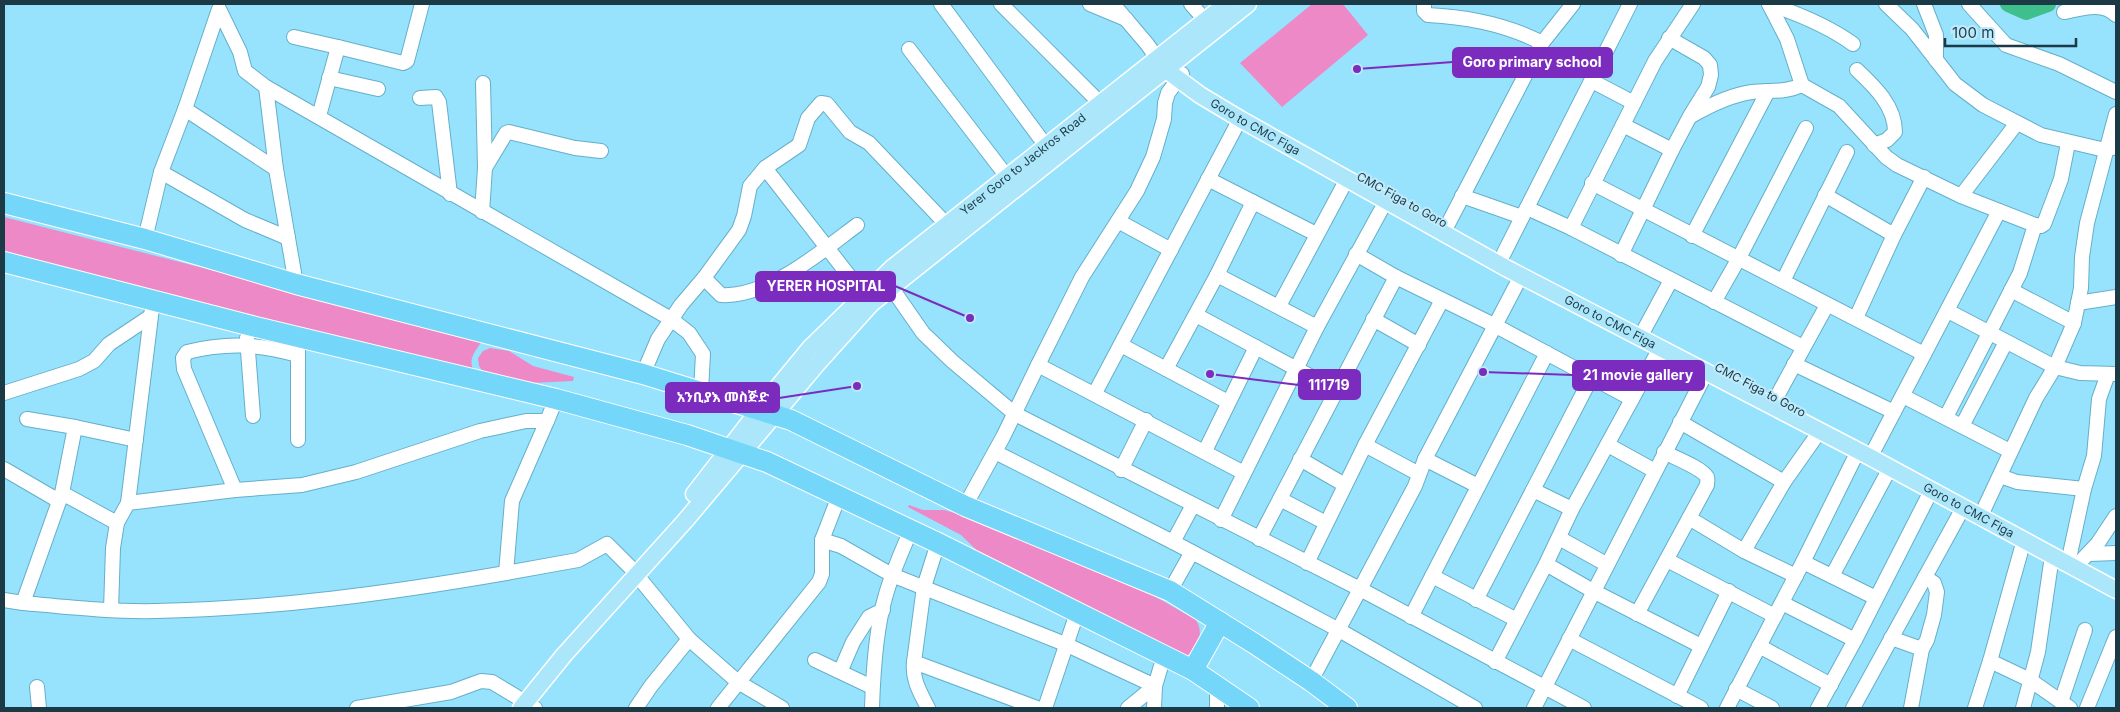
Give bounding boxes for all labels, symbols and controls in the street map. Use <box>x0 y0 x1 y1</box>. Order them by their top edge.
scale bar <box>1945 15 2076 47</box>
text: 100 m <box>1952 23 1994 42</box>
callout: Goro primary school <box>1453 48 1612 77</box>
text: Goro primary school <box>1462 53 1602 70</box>
street label: Goro to CMC Figa <box>1208 95 1303 158</box>
street label: Yerer Goro to Jackros Road <box>957 110 1089 218</box>
street label: CMC Figa to Goro <box>1354 168 1450 231</box>
callout: YERER HOSPITAL <box>756 272 895 301</box>
text: YERER HOSPITAL <box>767 277 885 294</box>
street label: Goro to CMC Figa <box>1562 292 1659 352</box>
street label: CMC Figa to Goro <box>1712 359 1808 420</box>
callout: 21 movie gallery <box>1573 361 1704 390</box>
text: 21 movie gallery <box>1583 366 1694 383</box>
callout: 111719 <box>1299 370 1360 399</box>
text: 111719 <box>1308 376 1350 393</box>
callout: አንቢያእ መስጅድ <box>666 383 779 412</box>
text: አንቢያእ መስጅድ <box>677 388 769 405</box>
street label: Goro to CMC Figa <box>1921 479 2017 541</box>

